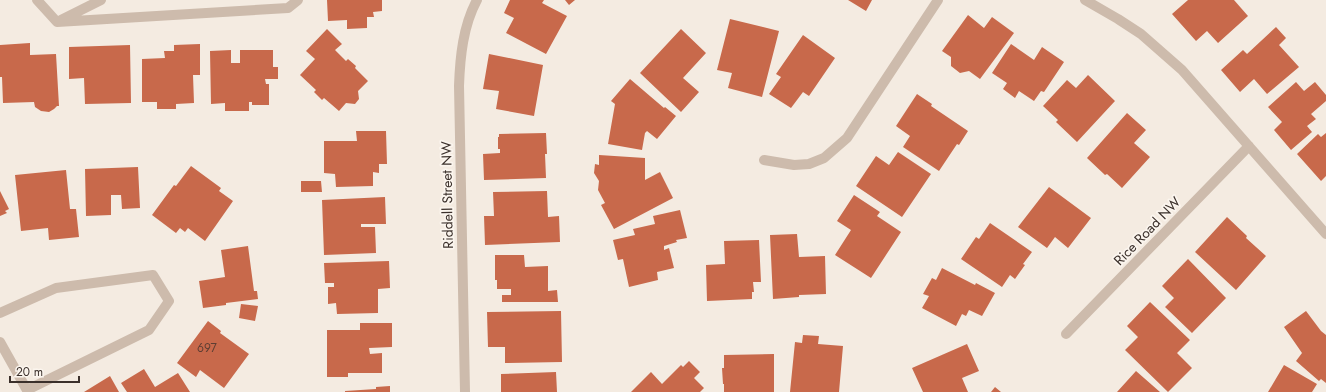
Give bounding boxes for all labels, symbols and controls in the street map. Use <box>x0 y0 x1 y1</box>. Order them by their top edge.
street label: Riddell Street NW <box>436 141 458 249</box>
street label: Rice Road NW <box>1109 192 1185 270</box>
house number: 697 <box>197 339 218 357</box>
scale bar <box>10 358 79 384</box>
text: 20 m <box>16 363 43 381</box>

